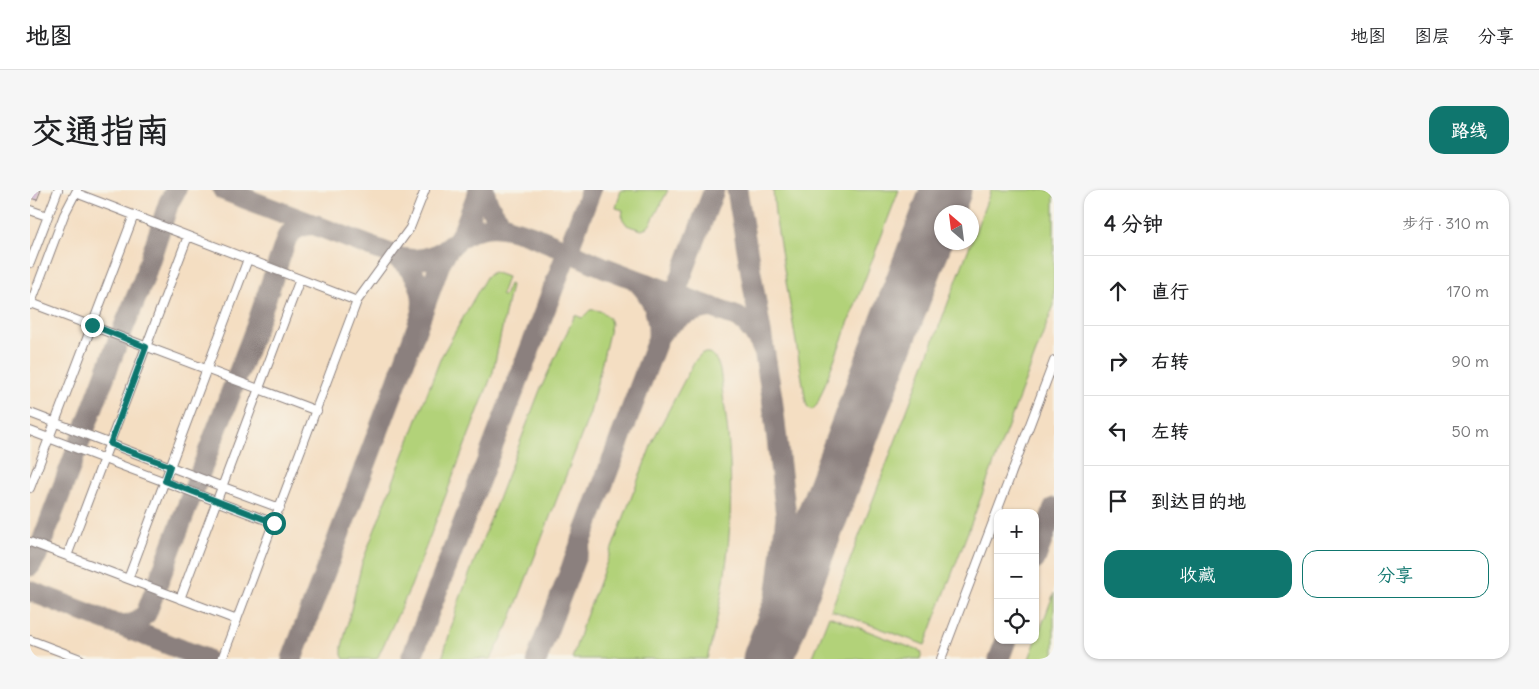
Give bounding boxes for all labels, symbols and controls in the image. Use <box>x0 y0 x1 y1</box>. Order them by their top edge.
text: 地图 <box>25 20 73 50</box>
text: 地图 <box>1350 24 1386 47</box>
text: 图层 <box>1414 24 1450 47</box>
text: 分享 <box>1478 24 1514 47</box>
button: 路线 <box>1429 106 1509 154</box>
text: 交通指南 <box>30 108 170 152</box>
north arrow <box>934 205 979 250</box>
text: 4 分钟 <box>1104 210 1163 237</box>
text: 步行 · 310 m <box>1402 213 1489 233</box>
icon: ahead <box>1104 277 1132 305</box>
text: 直行 <box>1151 279 1189 303</box>
text: 170 m <box>1446 281 1489 301</box>
route end <box>81 314 104 337</box>
icon: right <box>1104 347 1132 375</box>
text: 右转 <box>1151 349 1189 373</box>
text: 90 m <box>1451 351 1489 371</box>
icon: left <box>1104 417 1132 445</box>
text: 左转 <box>1151 419 1189 443</box>
text: 50 m <box>1451 421 1489 441</box>
icon: arrive <box>1104 487 1132 515</box>
text: 到达目的地 <box>1151 489 1246 513</box>
map controls <box>994 509 1039 644</box>
button: + <box>994 509 1039 554</box>
route start <box>263 512 286 535</box>
button: 收藏 <box>1104 550 1292 598</box>
button: 分享 <box>1302 550 1489 598</box>
button: − <box>994 554 1039 599</box>
button: locate <box>994 599 1039 644</box>

